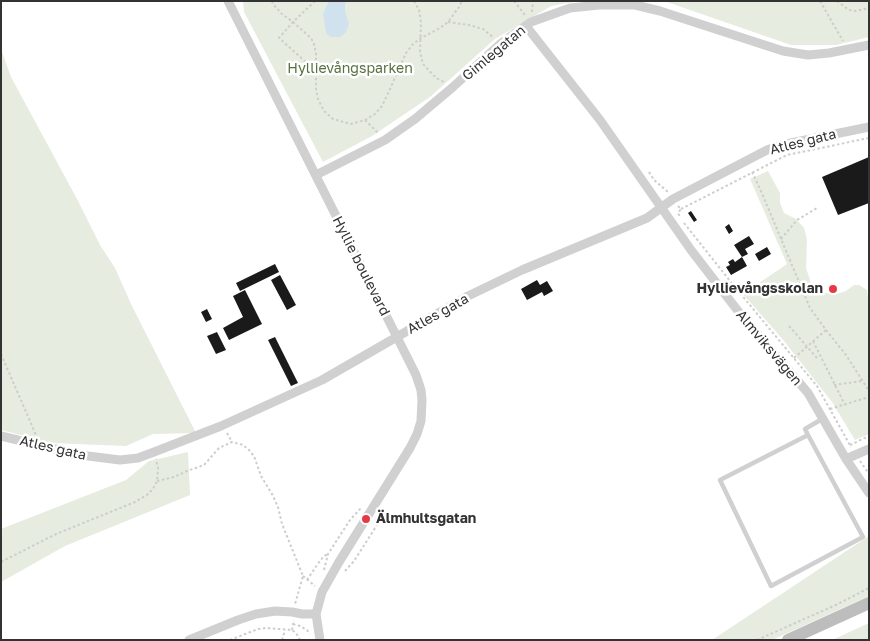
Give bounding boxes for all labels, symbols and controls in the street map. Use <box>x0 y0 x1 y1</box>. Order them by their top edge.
street label: Gimlegatan <box>459 22 529 84</box>
park label: Hyllievångsparken <box>287 61 413 77</box>
street label: Atles gata <box>768 126 838 158</box>
street label: Hyllie boulevard <box>329 213 393 319</box>
place label: Hyllievångsskolan <box>696 281 823 297</box>
marker: Hyllievångsskolan <box>827 283 839 295</box>
street label: Atles gata <box>404 290 472 338</box>
street label: Almviksvägen <box>733 307 805 389</box>
street label: Atles gata <box>18 432 88 464</box>
place label: Älmhultsgatan <box>376 511 476 527</box>
marker: Älmhultsgatan <box>360 513 372 525</box>

